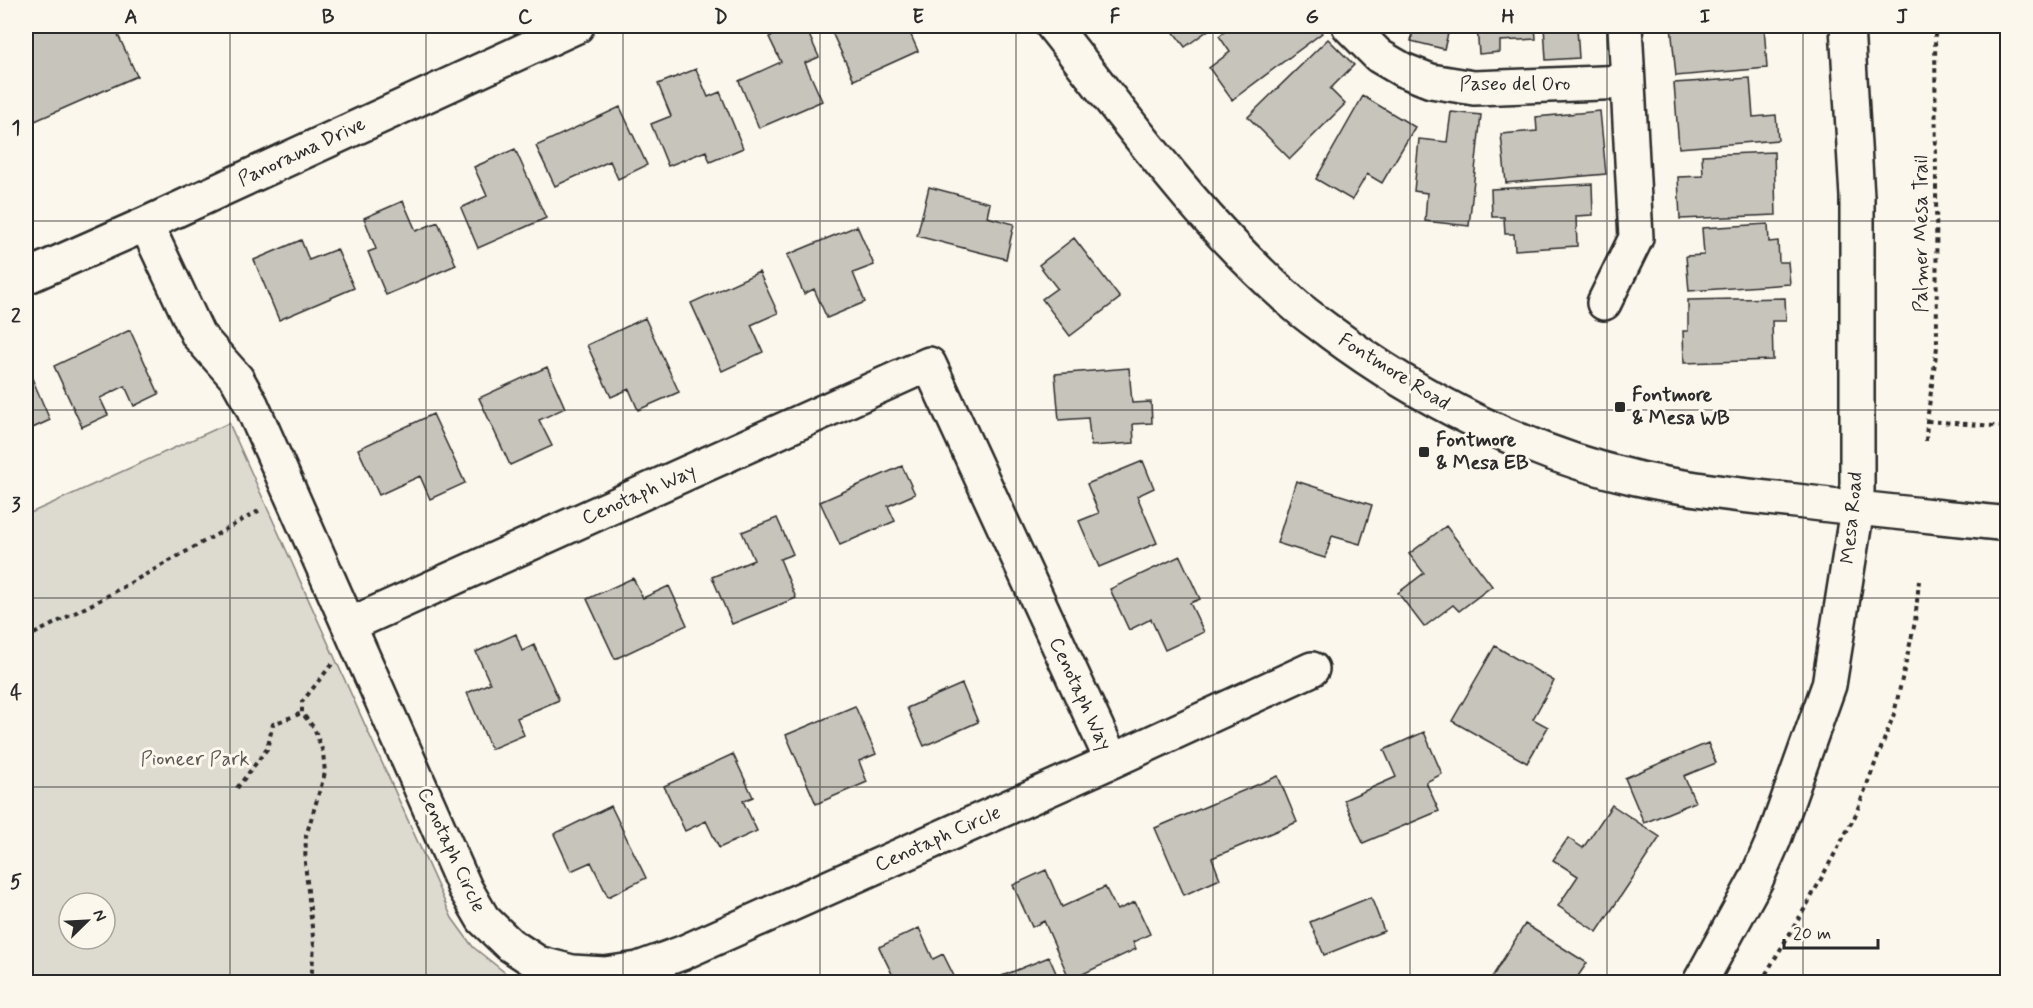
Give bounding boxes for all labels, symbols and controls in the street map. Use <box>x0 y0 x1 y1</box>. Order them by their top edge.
text: A <box>124 4 138 31</box>
text: B <box>322 4 335 31</box>
text: C <box>518 4 533 31</box>
text: D <box>714 4 728 31</box>
text: E <box>912 4 924 31</box>
text: F <box>1110 4 1121 31</box>
text: G <box>1305 4 1319 31</box>
text: H <box>1501 4 1515 31</box>
text: I <box>1700 4 1710 31</box>
text: J <box>1896 4 1908 31</box>
street label: Paseo del Oro <box>1460 71 1571 98</box>
street label: Panorama Drive <box>234 111 370 193</box>
text: 1 <box>12 115 20 142</box>
street label: Palmer Mesa Trail <box>1908 155 1935 313</box>
text: 2 <box>11 303 21 330</box>
street label: Fontmore Road <box>1333 327 1455 417</box>
place label: Fontmore & Mesa WB <box>1632 382 1730 432</box>
marker: Fontmore & Mesa WB <box>1613 400 1627 414</box>
place label: Fontmore & Mesa EB <box>1436 427 1529 477</box>
marker: Fontmore & Mesa EB <box>1417 445 1431 459</box>
street label: Cenotaph Way <box>578 458 700 532</box>
street label: Mesa Road <box>1835 471 1869 565</box>
text: 3 <box>11 492 21 519</box>
street label: Cenotaph Way <box>1042 633 1118 755</box>
text: 4 <box>10 680 22 707</box>
park label: Pioneer Park <box>141 746 250 773</box>
street label: Cenotaph Circle <box>410 783 492 917</box>
street label: Cenotaph Circle <box>871 799 1005 879</box>
text: 5 <box>10 869 22 896</box>
north arrow <box>57 891 117 951</box>
text: N <box>88 906 111 925</box>
scale bar <box>1784 912 1878 950</box>
text: 20 m <box>1793 922 1831 946</box>

